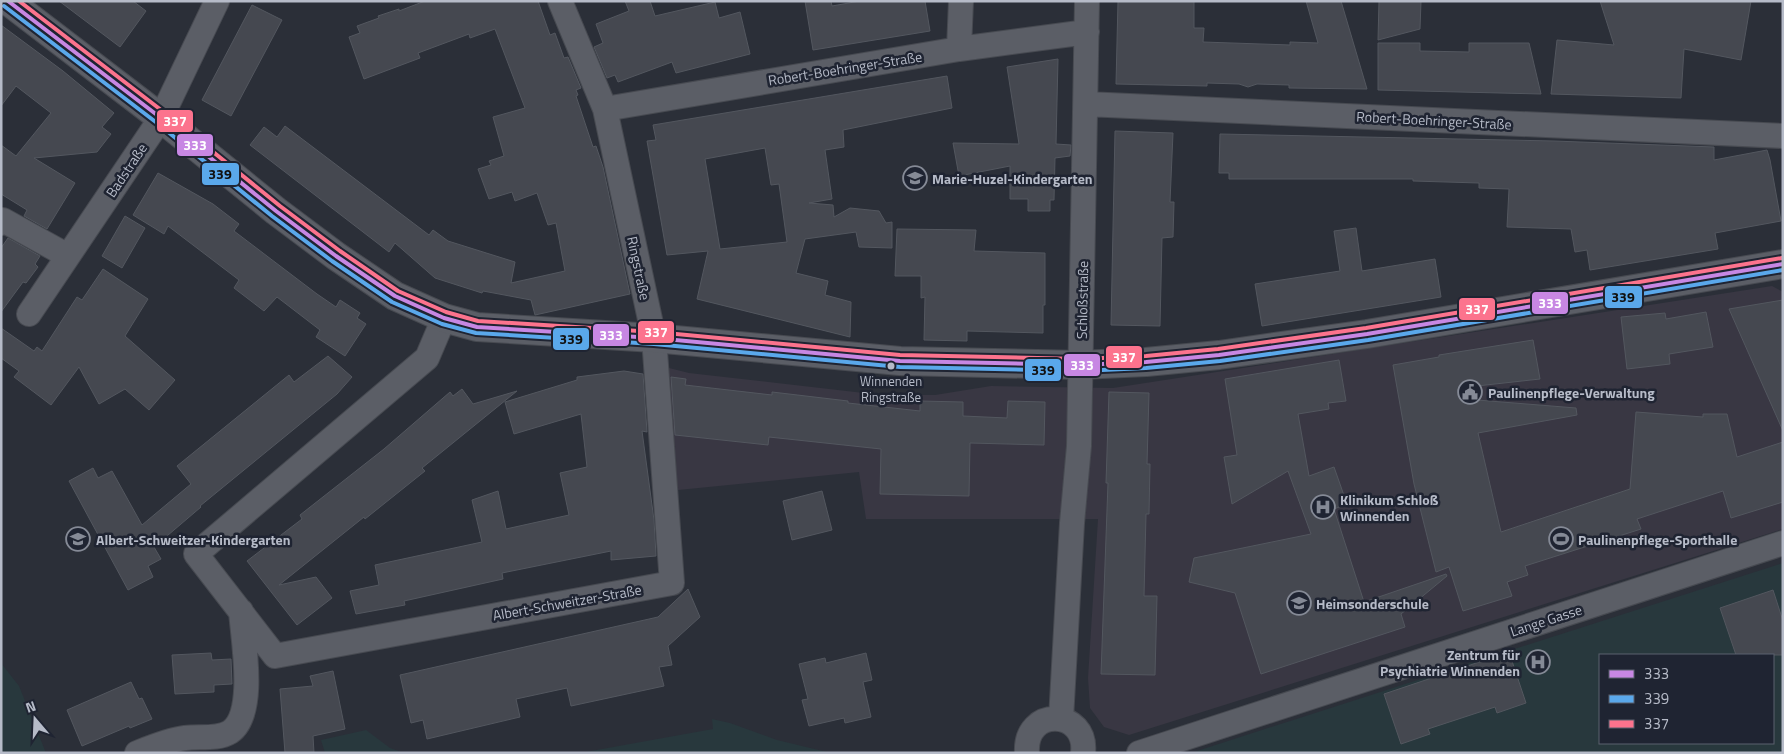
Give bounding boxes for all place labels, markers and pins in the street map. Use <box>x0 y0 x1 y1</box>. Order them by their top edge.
school or university icon: Marie-Huzel-Kindergarten <box>902 165 928 191</box>
place label: Marie-Huzel-Kindergarten <box>932 168 1093 189</box>
marker: Winnenden Ringstraße <box>886 361 896 371</box>
place label: Winnenden Ringstraße <box>860 371 922 407</box>
public building icon: Paulinenpflege-Verwaltung <box>1457 379 1483 405</box>
place label: Paulinenpflege-Verwaltung <box>1488 382 1655 403</box>
place label: Klinikum Schloß Winnenden <box>1340 489 1439 526</box>
hospital icon: Klinikum Schloß Winnenden <box>1310 494 1336 520</box>
school or university icon: Albert-Schweitzer-Kindergarten <box>65 526 91 552</box>
sports icon: Paulinenpflege-Sporthalle <box>1548 526 1574 552</box>
place label: Albert-Schweitzer-Kindergarten <box>96 529 291 550</box>
place label: Paulinenpflege-Sporthalle <box>1578 529 1737 550</box>
school or university icon: Heimsonderschule <box>1286 590 1312 616</box>
place label: Heimsonderschule <box>1316 593 1429 614</box>
place label: Zentrum für Psychiatrie Winnenden <box>1380 644 1520 681</box>
hospital icon: Zentrum für Psychiatrie Winnenden <box>1525 649 1551 675</box>

